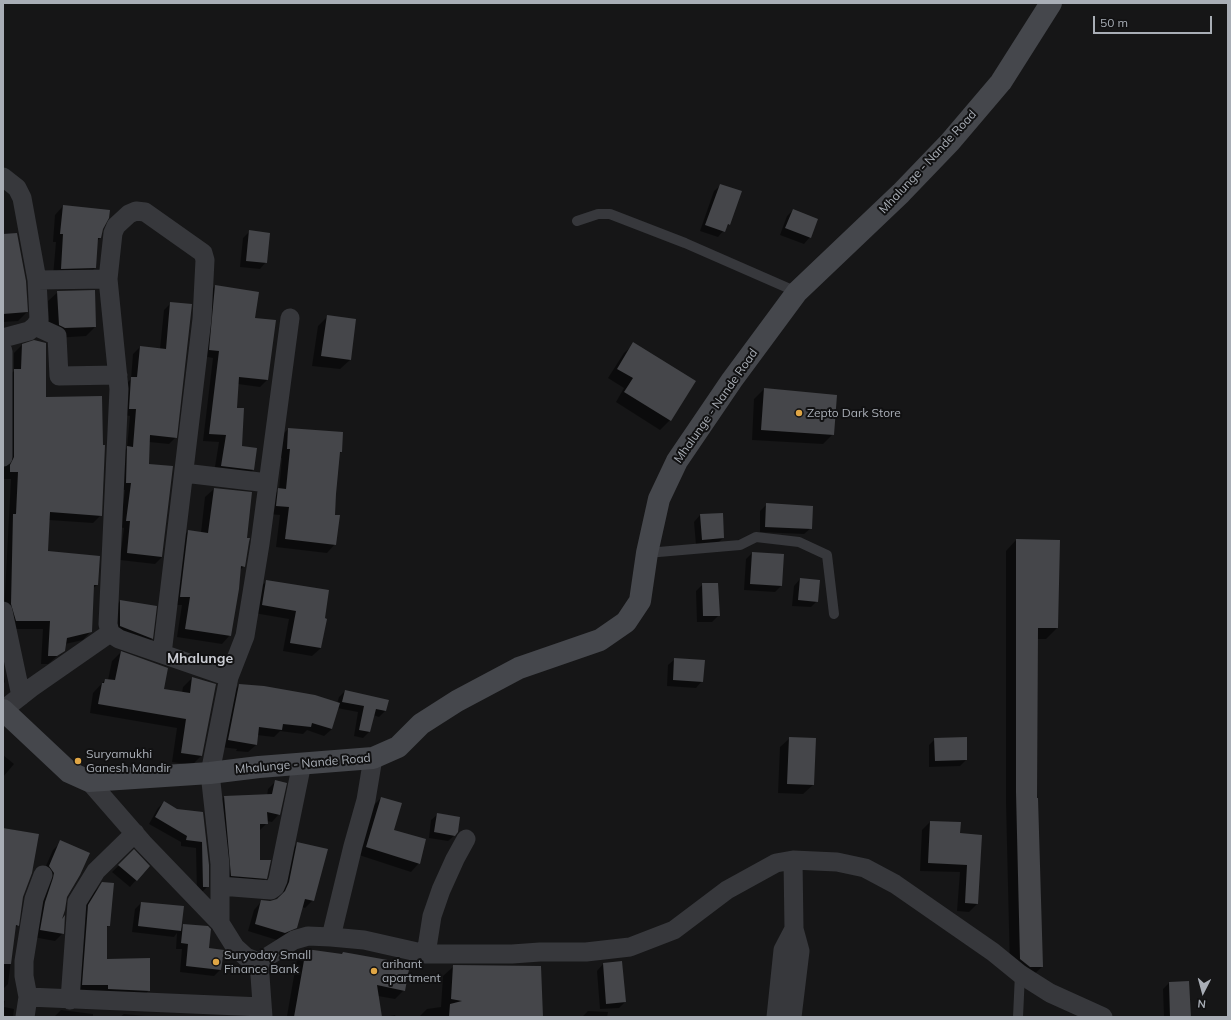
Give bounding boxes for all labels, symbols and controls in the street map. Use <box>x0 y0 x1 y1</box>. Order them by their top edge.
scale bar <box>1095 8 1214 34</box>
text: 50 m <box>1100 15 1128 30</box>
street label: Mhalunge - Nande Road <box>876 107 980 217</box>
street label: Mhalunge - Nande Road <box>671 346 761 466</box>
place label: Zepto Dark Store <box>807 406 901 420</box>
marker: Zepto Dark Store <box>794 408 804 418</box>
district label: Mhalunge <box>167 651 233 667</box>
place label: Suryamukhi Ganesh Mandir <box>86 747 171 775</box>
street label: Mhalunge - Nande Road <box>235 751 371 777</box>
marker: Suryamukhi Ganesh Mandir <box>73 756 83 766</box>
place label: Suryoday Small Finance Bank <box>224 948 311 976</box>
marker: Suryoday Small Finance Bank <box>211 957 221 967</box>
place label: arihant apartment <box>382 957 441 985</box>
marker: arihant apartment <box>369 966 379 976</box>
north arrow <box>1183 972 1223 1012</box>
text: N <box>1197 997 1207 1011</box>

